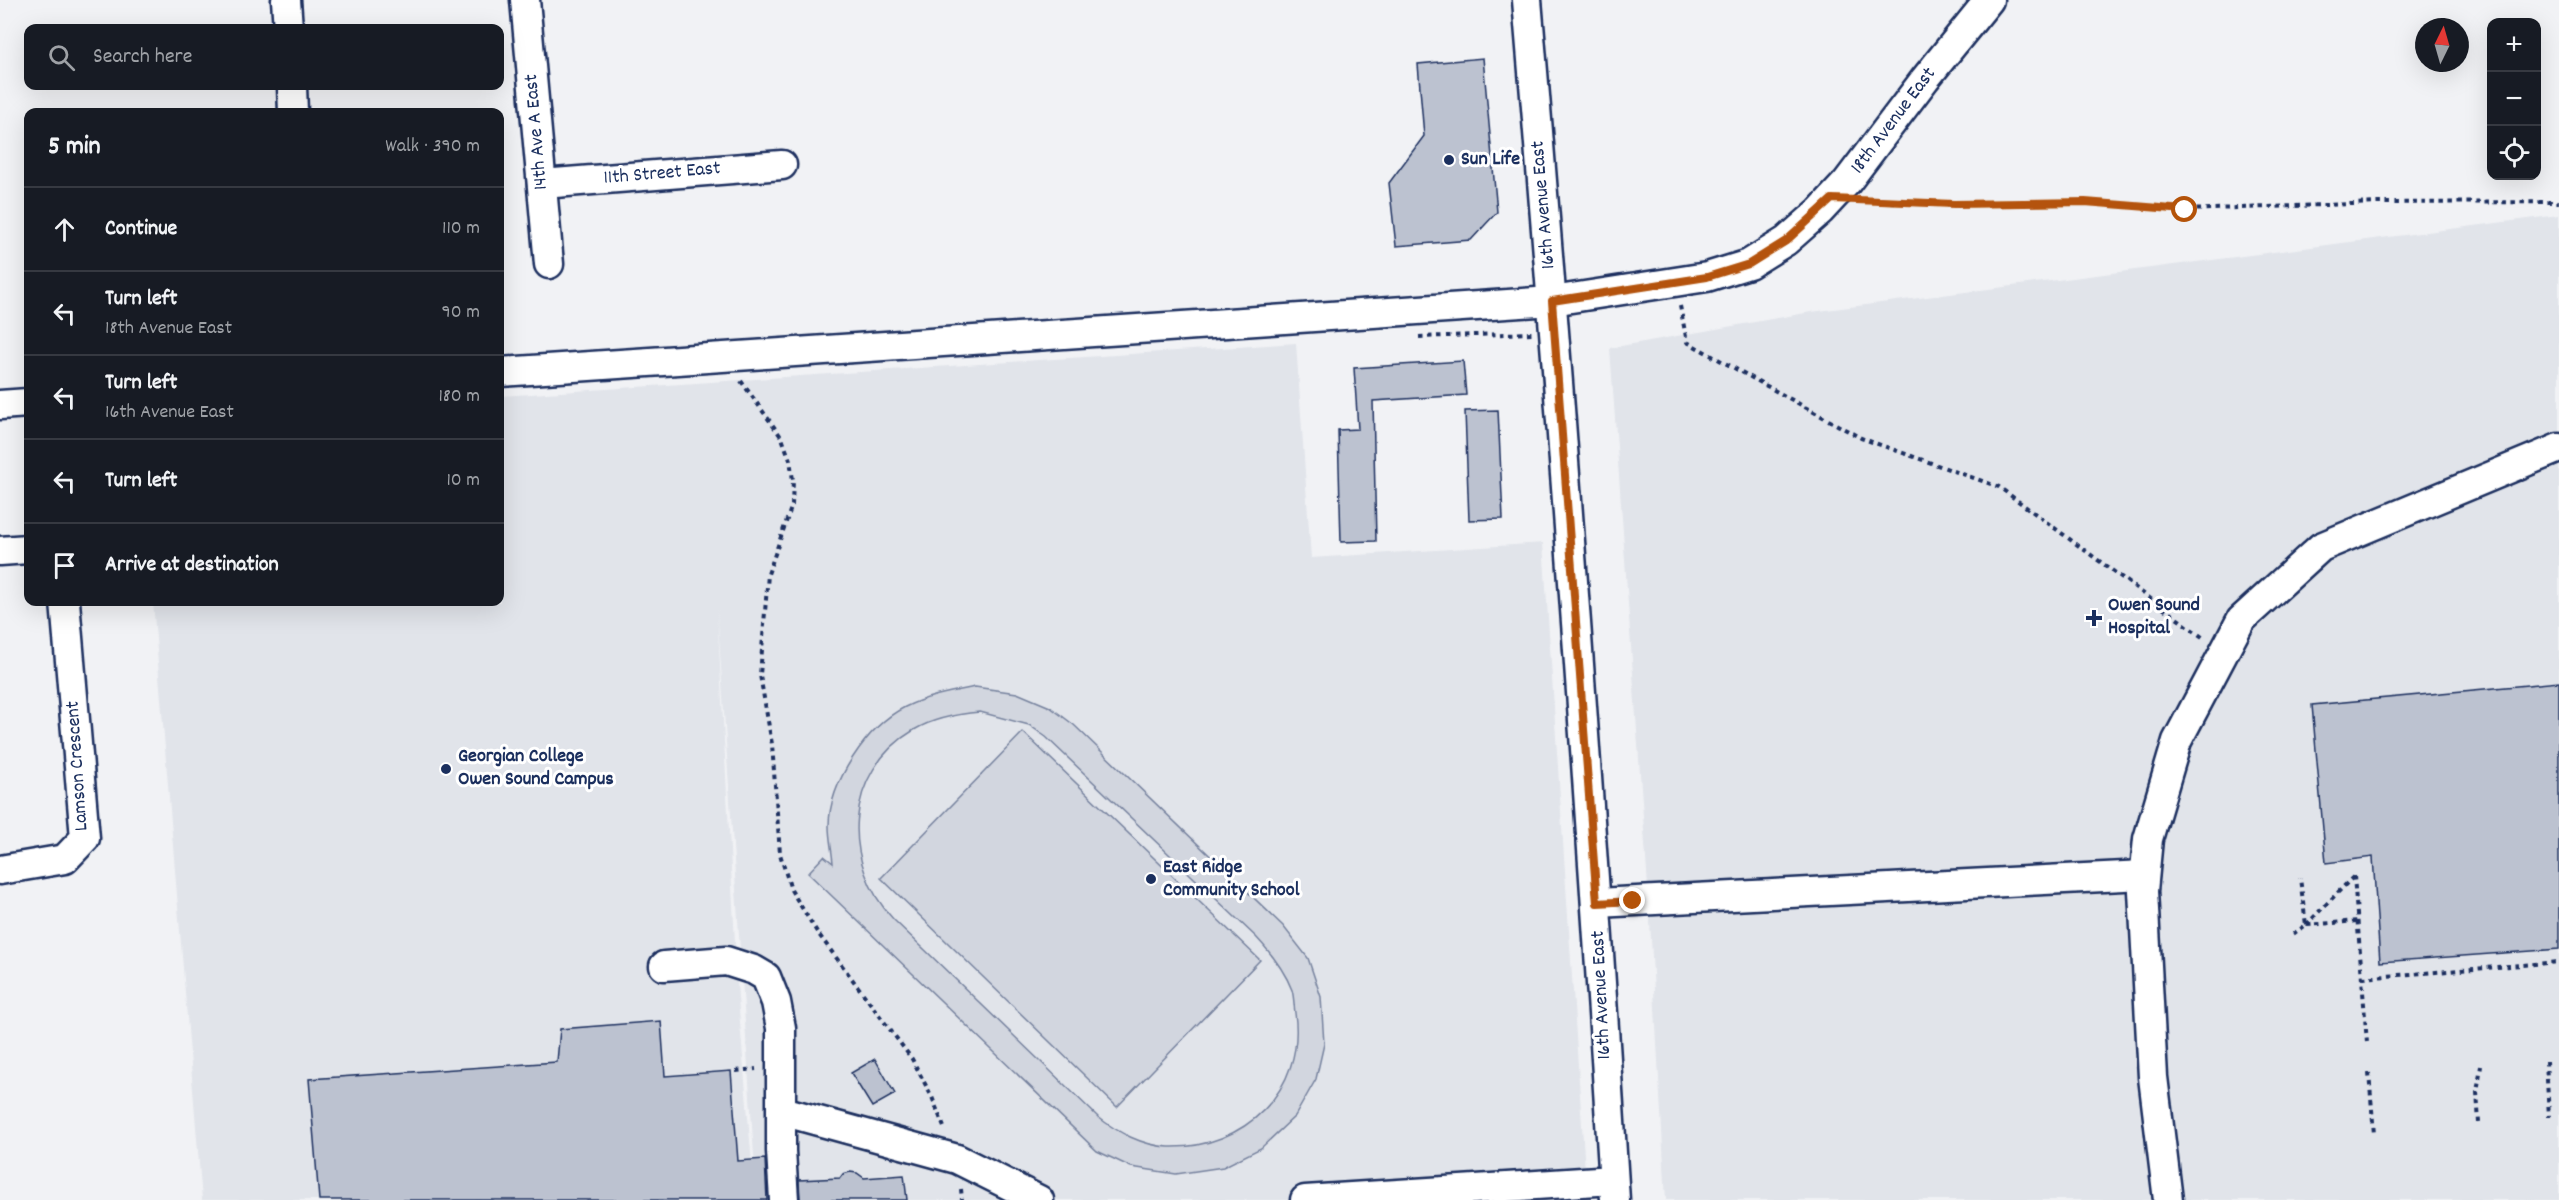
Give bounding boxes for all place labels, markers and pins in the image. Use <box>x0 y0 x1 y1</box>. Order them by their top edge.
place label: Sun Life <box>1461 146 1520 174</box>
marker: Sun Life <box>1442 153 1456 167</box>
place label: Owen Sound Hospital <box>2108 592 2200 643</box>
marker: Owen Sound Hospital <box>2085 609 2103 627</box>
place label: Georgian College Owen Sound Campus <box>458 743 614 794</box>
marker: Georgian College Owen Sound Campus <box>439 762 453 776</box>
place label: East Ridge Community School <box>1163 854 1300 905</box>
marker: East Ridge Community School <box>1144 872 1158 886</box>

